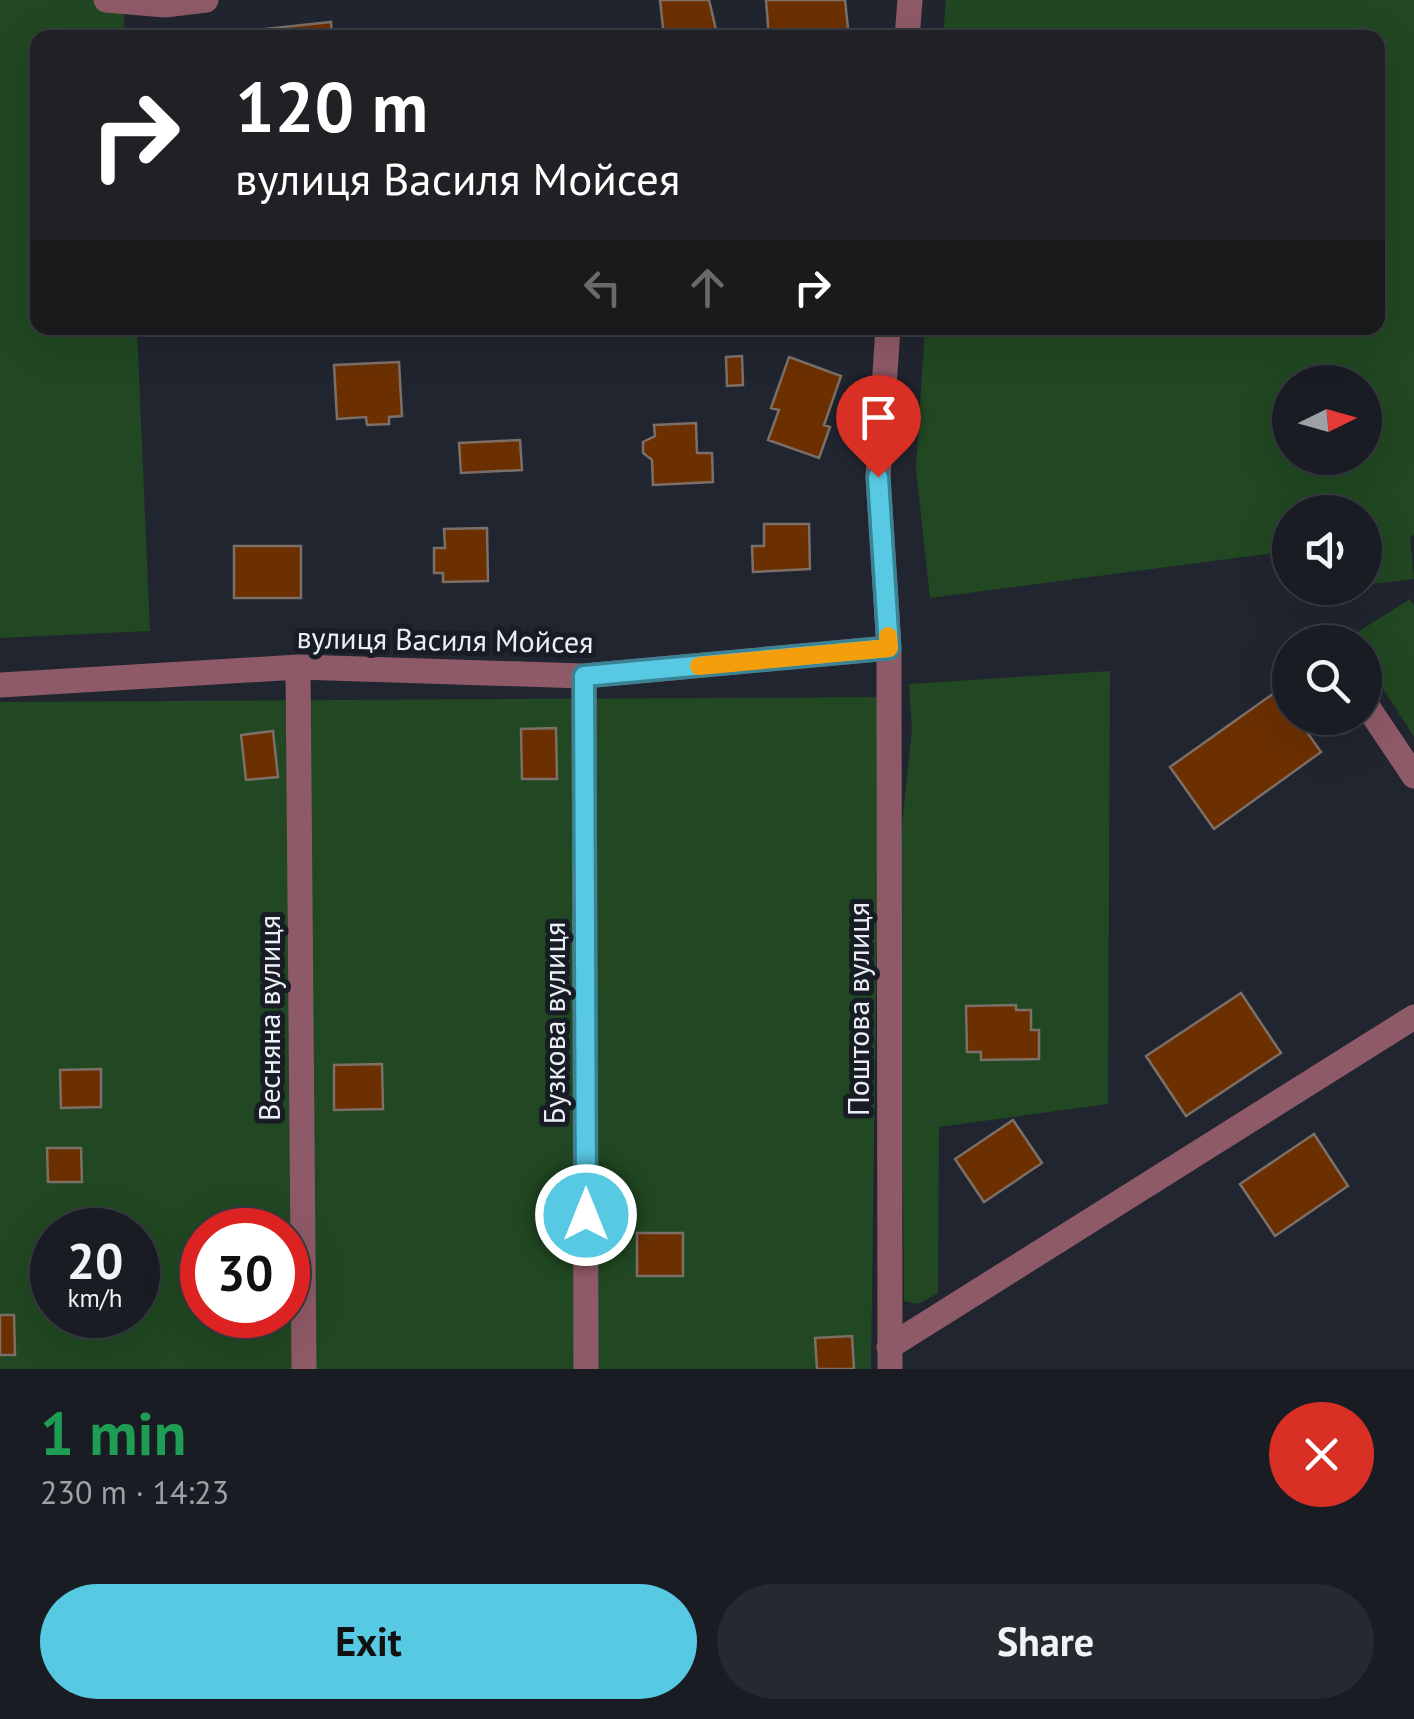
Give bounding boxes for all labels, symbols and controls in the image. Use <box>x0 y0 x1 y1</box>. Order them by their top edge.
text: 120 m <box>235 61 428 151</box>
icon: right <box>70 70 200 200</box>
text: вулиця Василя Мойсея <box>235 149 680 207</box>
icon: left <box>575 260 630 315</box>
icon: ahead <box>680 260 735 315</box>
icon: right <box>785 260 840 315</box>
north arrow <box>1272 365 1382 475</box>
map controls <box>1272 365 1382 735</box>
pin <box>836 375 921 478</box>
icon: arrive <box>851 390 906 445</box>
button: sound <box>1272 495 1382 605</box>
street label: вулиця Василя Мойсея <box>296 617 594 661</box>
button: search <box>1272 625 1382 735</box>
street label: Поштова вулиця <box>838 902 877 1116</box>
street label: Весняна вулиця <box>249 915 288 1121</box>
street label: Бузкова вулиця <box>534 922 573 1124</box>
position arrow <box>534 1163 638 1267</box>
speed limit sign: 30 <box>180 1208 310 1338</box>
text: 20 <box>67 1228 123 1293</box>
text: km/h <box>68 1282 122 1314</box>
text: 1 min <box>40 1394 186 1472</box>
button: close <box>1269 1402 1374 1507</box>
text: 230 m · 14:23 <box>40 1471 229 1513</box>
button: Exit <box>40 1584 697 1699</box>
button: Share <box>717 1584 1374 1699</box>

